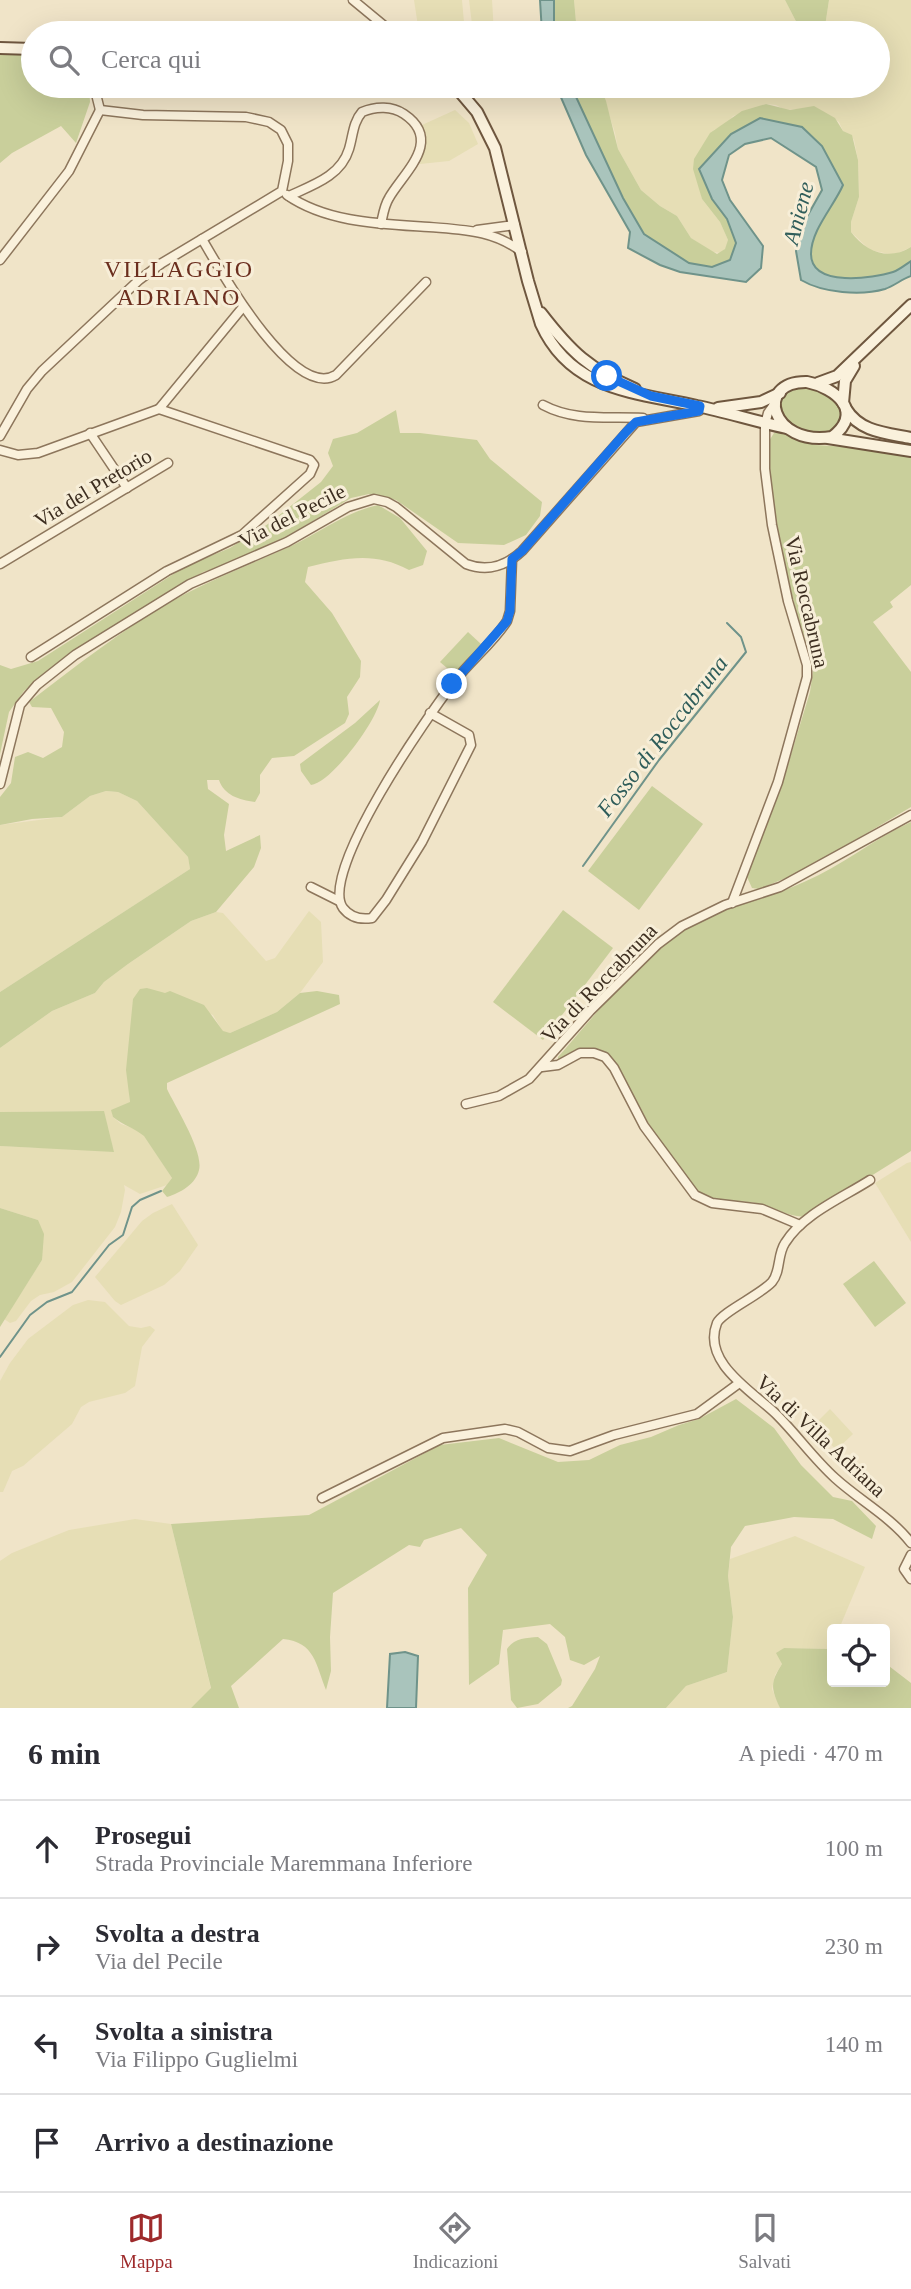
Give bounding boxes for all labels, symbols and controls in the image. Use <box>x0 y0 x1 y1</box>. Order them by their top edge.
search box <box>21 21 890 98</box>
icon: search <box>45 41 83 79</box>
text: Cerca qui <box>101 45 201 74</box>
water label: Aniene <box>778 179 819 249</box>
district label: VILLAGGIO ADRIANO <box>104 256 254 310</box>
route start <box>591 360 622 391</box>
street label: Via del Pretorio <box>30 443 156 533</box>
street label: Via del Pecile <box>235 479 349 553</box>
street label: Via Roccabruna <box>780 534 834 671</box>
water label: Fosso di Roccabruna <box>591 651 733 822</box>
route end <box>436 668 467 699</box>
street label: Via di Roccabruna <box>536 918 662 1048</box>
street label: Via di Villa Adriana <box>751 1370 891 1503</box>
map controls <box>827 1624 890 1687</box>
button: locate <box>827 1624 890 1687</box>
text: 6 min <box>28 1737 101 1770</box>
text: A piedi · 470 m <box>739 1741 883 1766</box>
text: Prosegui <box>95 1821 191 1850</box>
icon: ahead <box>28 1830 66 1868</box>
text: 100 m <box>825 1836 883 1861</box>
text: Strada Provinciale Maremmana Inferiore <box>95 1851 472 1876</box>
text: Svolta a destra <box>95 1919 260 1948</box>
icon: right <box>28 1928 66 1966</box>
text: 230 m <box>825 1934 883 1959</box>
text: Via del Pecile <box>95 1949 223 1974</box>
text: Svolta a sinistra <box>95 2017 273 2046</box>
icon: left <box>28 2026 66 2064</box>
text: 140 m <box>825 2032 883 2057</box>
text: Via Filippo Guglielmi <box>95 2047 298 2072</box>
icon: arrive <box>28 2124 66 2162</box>
text: Arrivo a destinazione <box>95 2128 333 2157</box>
tab: Mappa <box>120 2209 173 2273</box>
tab: Indicazioni <box>413 2209 498 2273</box>
tab: Salvati <box>738 2209 791 2273</box>

